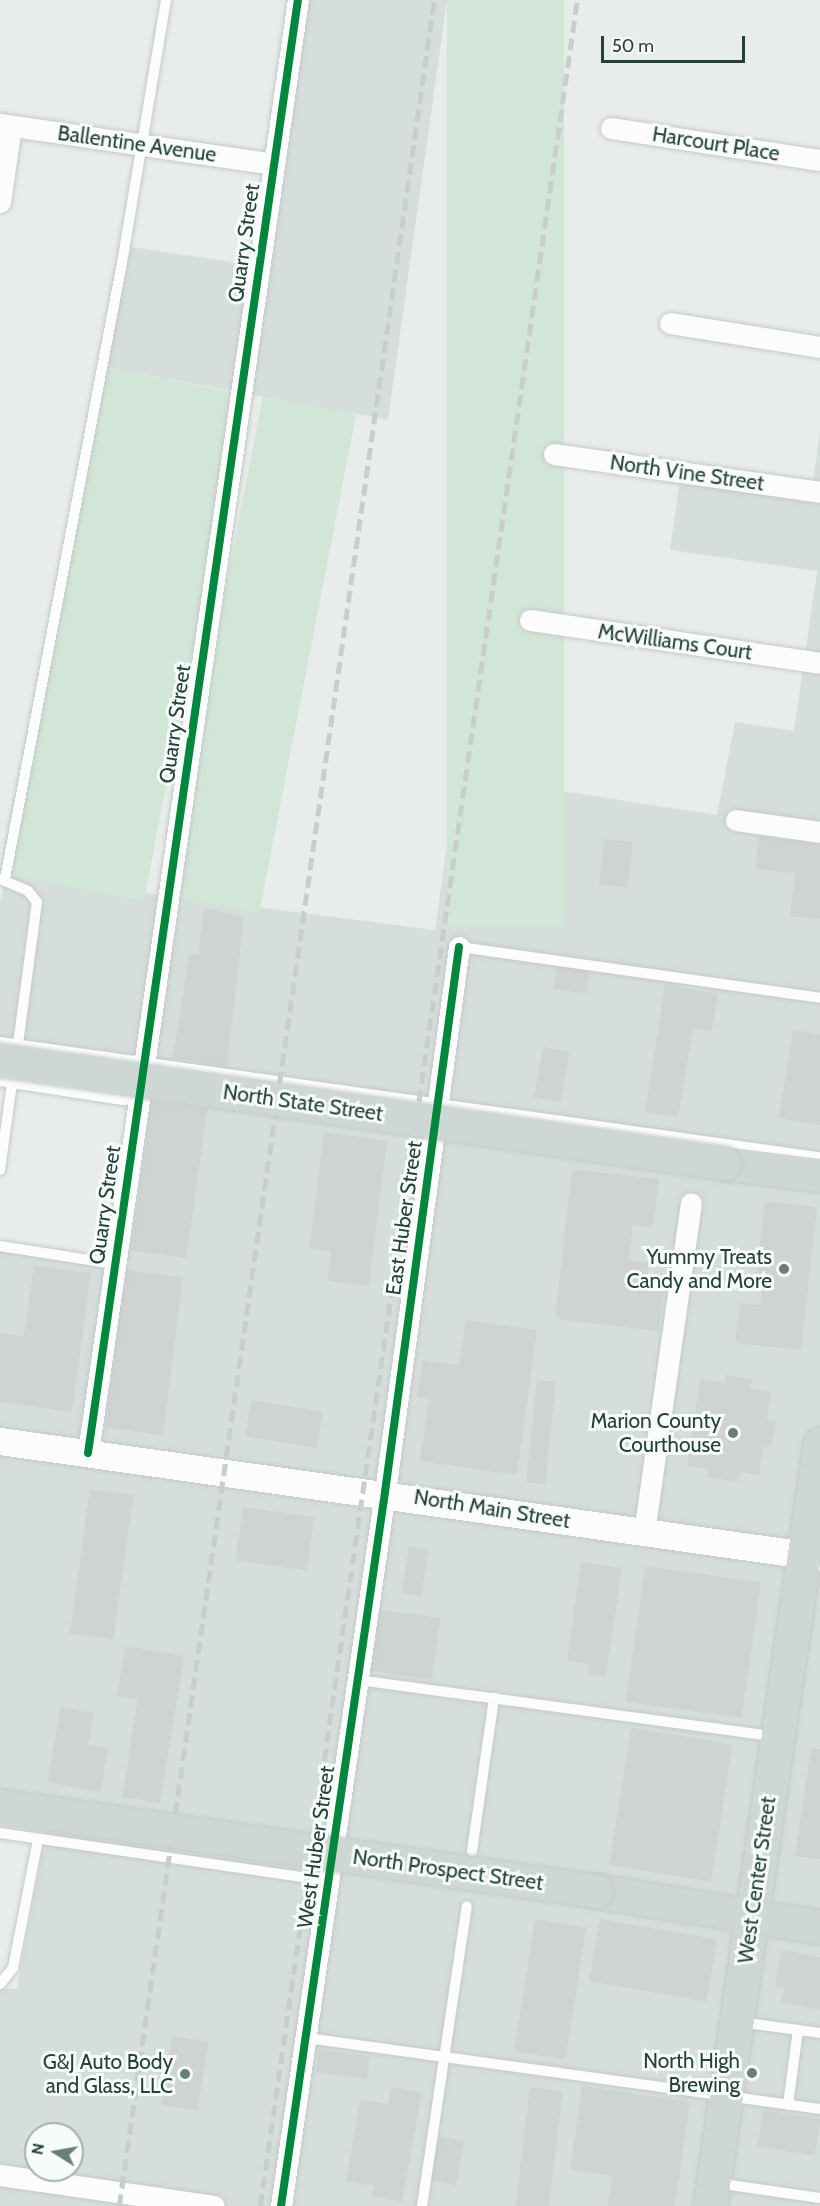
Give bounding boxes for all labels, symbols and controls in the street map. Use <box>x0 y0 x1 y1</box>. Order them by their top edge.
scale bar <box>604 24 748 62</box>
text: 50 m <box>612 35 654 57</box>
street label: Ballentine Avenue <box>56 120 218 168</box>
street label: Harcourt Place <box>651 122 781 166</box>
street label: Quarry Street <box>223 182 265 304</box>
street label: North Vine Street <box>608 450 766 496</box>
street label: McWilliams Court <box>596 619 754 665</box>
street label: Quarry Street <box>154 663 196 785</box>
street label: North State Street <box>221 1079 385 1127</box>
street label: East Huber Street <box>381 1139 427 1297</box>
street label: Quarry Street <box>84 1144 126 1266</box>
place label: Yummy Treats Candy and More <box>627 1244 772 1294</box>
marker: Yummy Treats Candy and More <box>777 1262 791 1276</box>
place label: Marion County Courthouse <box>590 1408 721 1458</box>
marker: Marion County Courthouse <box>726 1426 740 1440</box>
street label: North Main Street <box>412 1484 572 1534</box>
street label: West Huber Street <box>292 1764 340 1930</box>
street label: West Center Street <box>733 1795 781 1965</box>
street label: North Prospect Street <box>351 1844 545 1896</box>
place label: North High Brewing <box>643 2048 740 2098</box>
place label: G&J Auto Body and Glass, LLC <box>43 2049 173 2099</box>
marker: North High Brewing <box>745 2066 759 2080</box>
marker: G&J Auto Body and Glass, LLC <box>178 2067 192 2081</box>
north arrow <box>24 2122 84 2182</box>
text: N <box>27 2141 48 2156</box>

